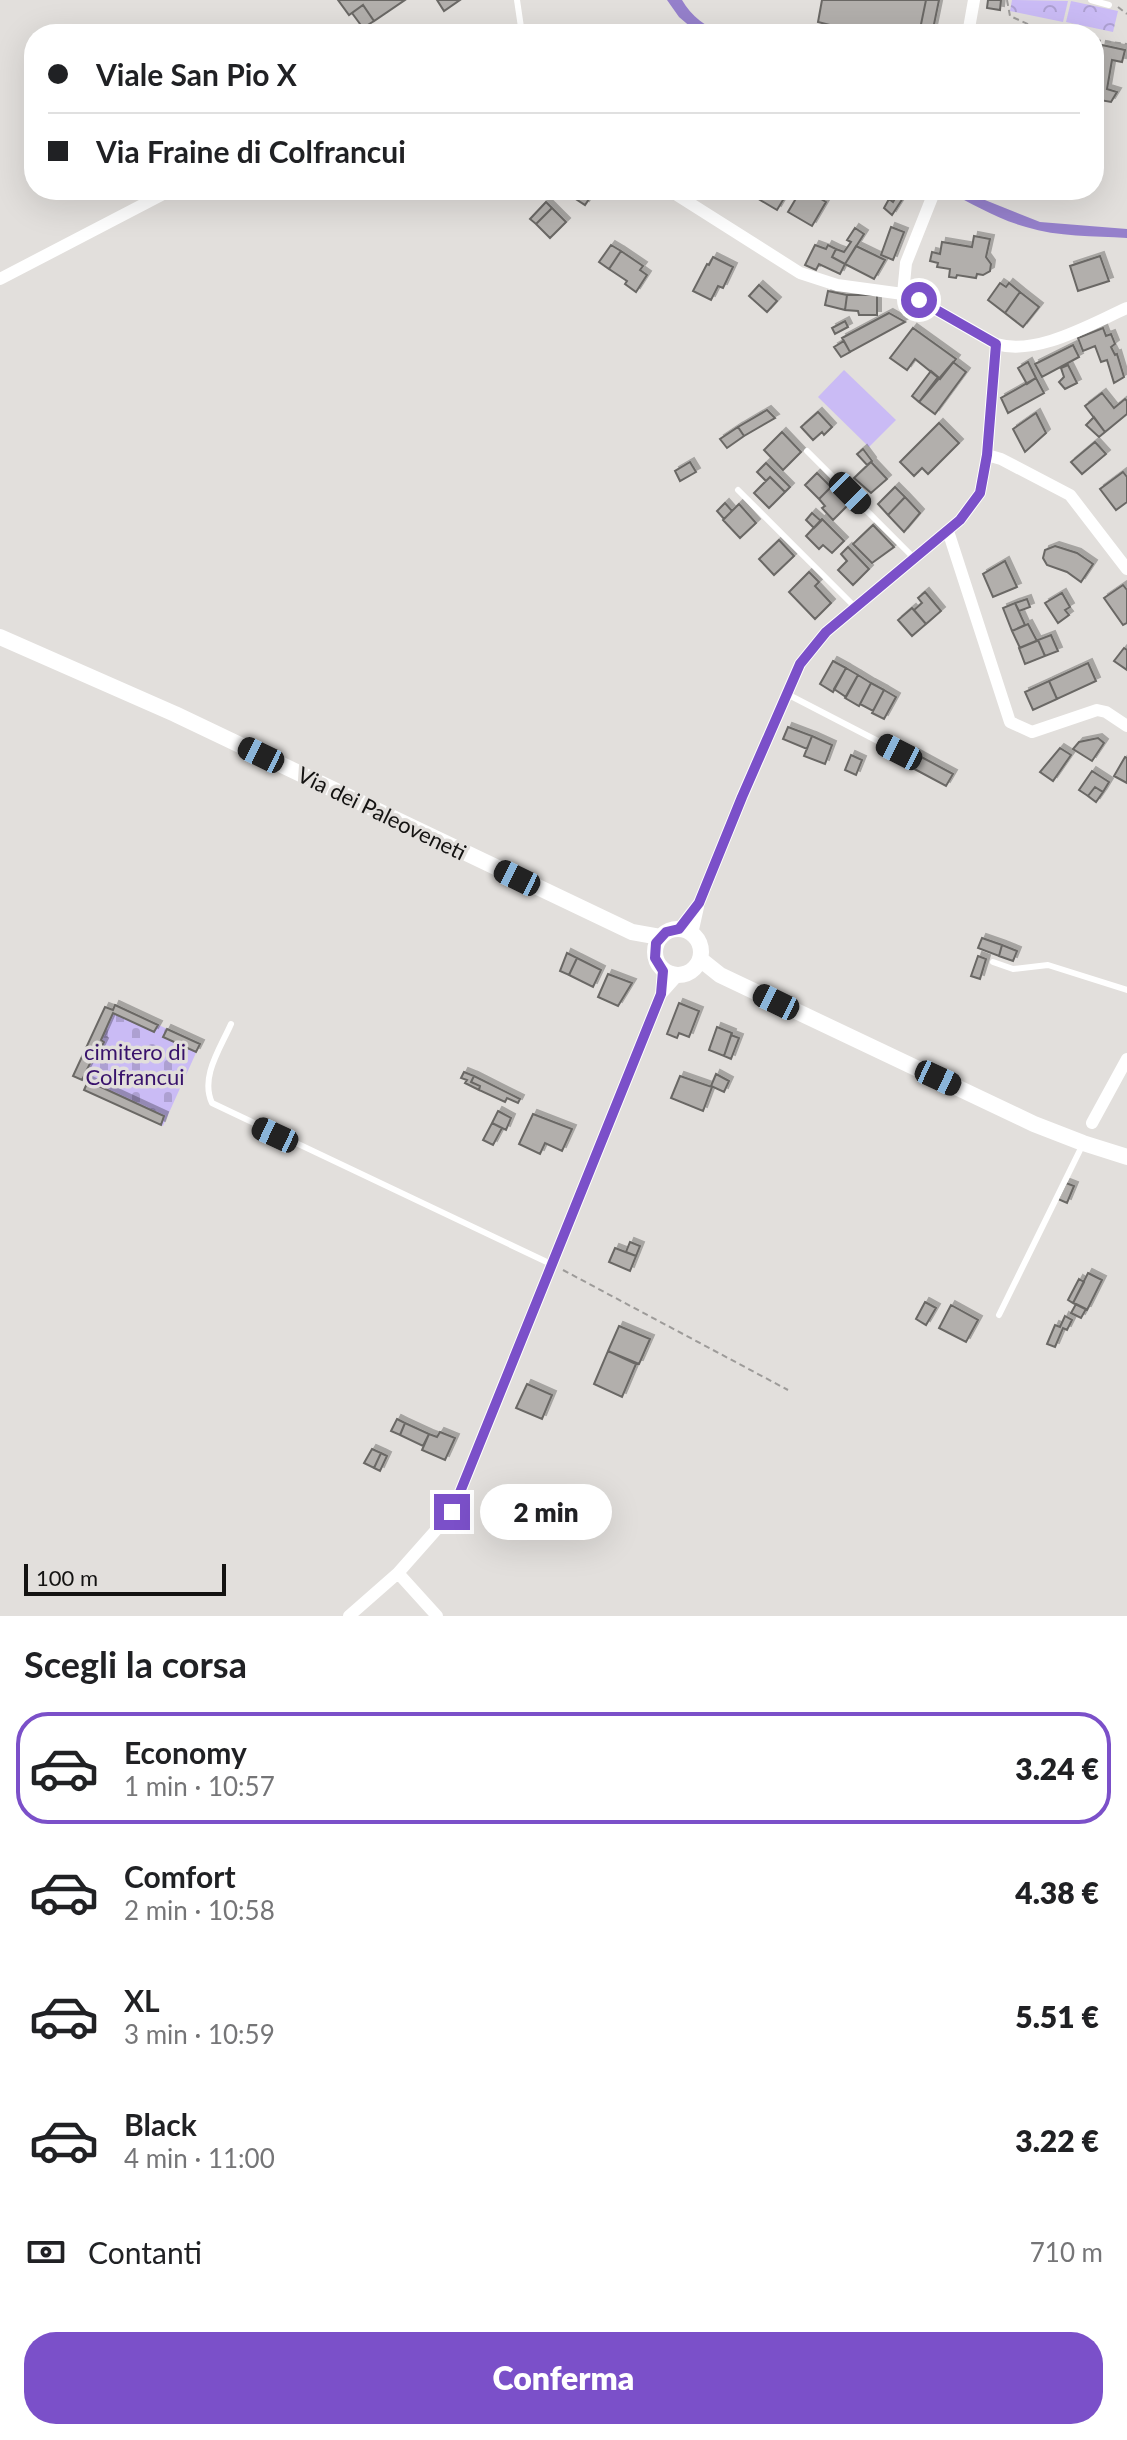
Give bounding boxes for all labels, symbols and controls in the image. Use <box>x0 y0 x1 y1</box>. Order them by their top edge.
text: Viale San Pio X <box>96 56 297 92</box>
text: Via Fraine di Colfrancui <box>96 133 406 169</box>
route start <box>901 282 937 318</box>
car <box>825 468 875 518</box>
car <box>872 730 926 774</box>
car <box>234 734 288 776</box>
street label: Via dei Paleoveneti <box>293 760 471 866</box>
car <box>490 857 544 899</box>
car <box>749 981 803 1023</box>
park label: cimitero di Colfrancui <box>84 1038 186 1090</box>
car <box>911 1057 965 1099</box>
car <box>248 1114 302 1156</box>
callout: 2 min <box>480 1484 612 1540</box>
route end <box>434 1494 470 1530</box>
text: 2 min <box>514 1496 578 1528</box>
scale bar <box>24 1560 226 1596</box>
text: 100 m <box>36 1564 98 1591</box>
text: Scegli la corsa <box>24 1642 247 1686</box>
icon: car <box>28 1732 100 1804</box>
text: Economy <box>124 1734 247 1770</box>
text: 3.24 € <box>1015 1750 1099 1786</box>
text: 1 min · 10:57 <box>124 1770 275 1802</box>
icon: car <box>28 1856 100 1928</box>
text: Comfort <box>124 1858 236 1894</box>
text: 4.38 € <box>1015 1874 1099 1910</box>
text: 2 min · 10:58 <box>124 1894 275 1926</box>
icon: car <box>28 1980 100 2052</box>
text: XL <box>124 1982 160 2018</box>
text: 5.51 € <box>1015 1998 1099 2034</box>
text: 3 min · 10:59 <box>124 2018 275 2050</box>
icon: car <box>28 2104 100 2176</box>
text: Black <box>124 2106 197 2142</box>
text: 3.22 € <box>1015 2122 1099 2158</box>
text: 4 min · 11:00 <box>124 2142 275 2174</box>
icon: cash <box>24 2230 68 2274</box>
text: Contanti <box>88 2234 202 2270</box>
text: 710 m <box>1030 2236 1103 2268</box>
button: Conferma <box>24 2332 1103 2424</box>

